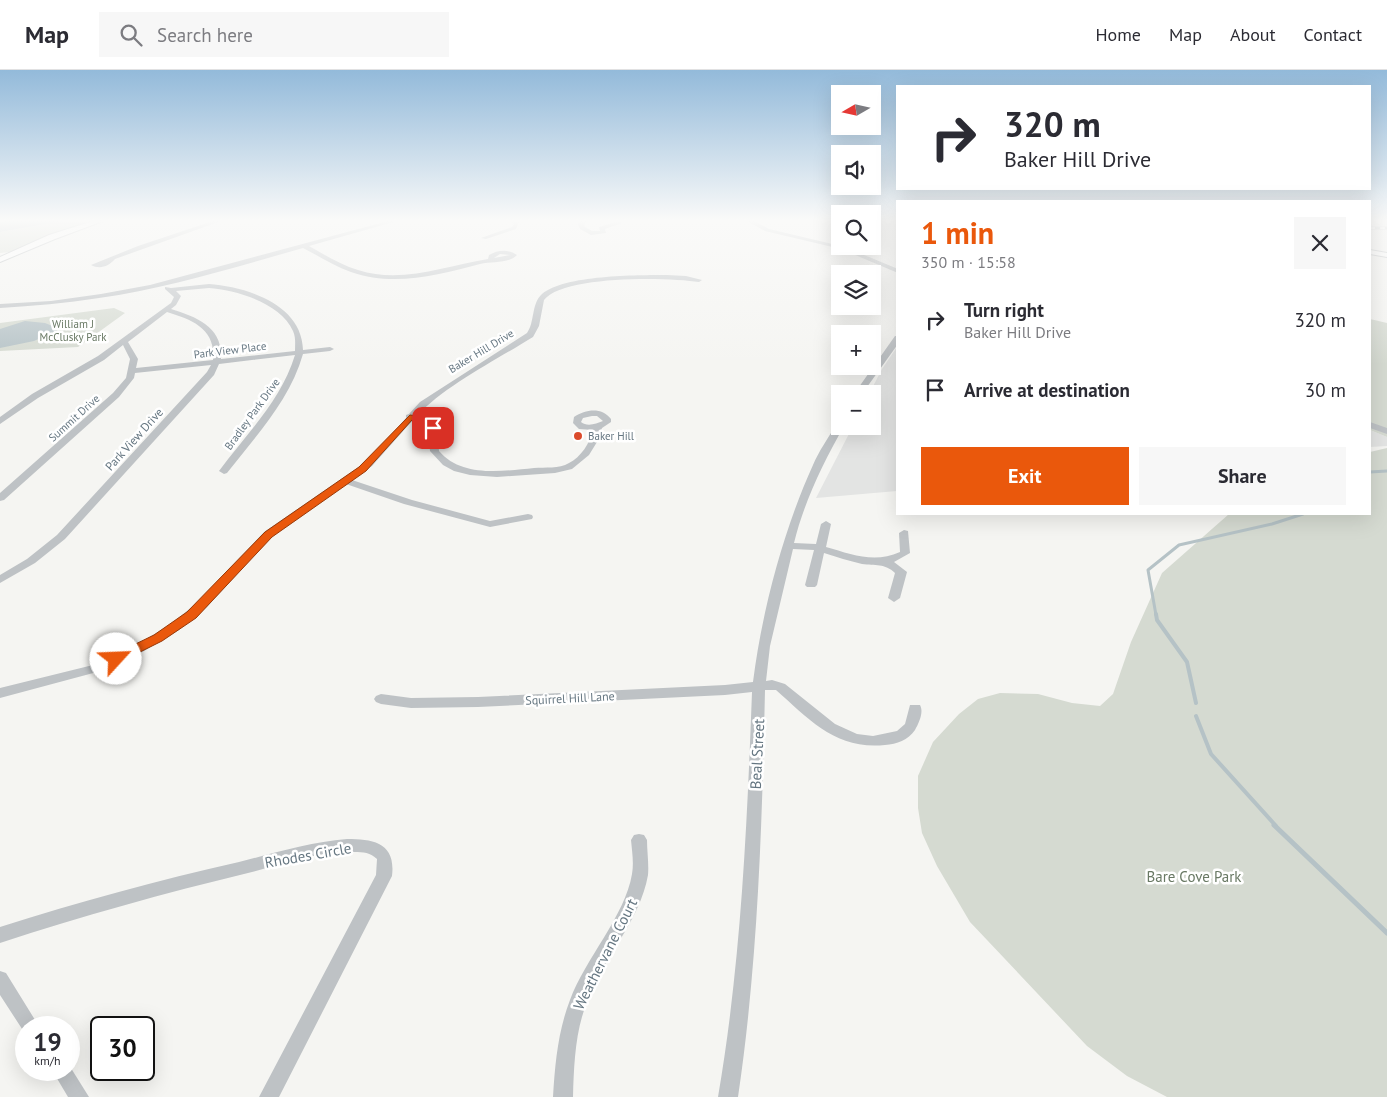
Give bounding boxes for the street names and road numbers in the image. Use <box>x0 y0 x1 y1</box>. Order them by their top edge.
street label: Baker Hill Drive <box>446 326 517 376</box>
street label: Park View Place <box>193 339 268 361</box>
street label: Bradley Park Drive <box>221 375 283 453</box>
street label: Summit Drive <box>46 391 103 445</box>
street label: Park View Drive <box>102 405 166 473</box>
street label: Squirrel Hill Lane <box>525 688 615 708</box>
street label: Beal Street <box>746 718 768 790</box>
street label: Rhodes Circle <box>263 838 353 872</box>
street label: Weathervane Court <box>569 895 641 1013</box>

